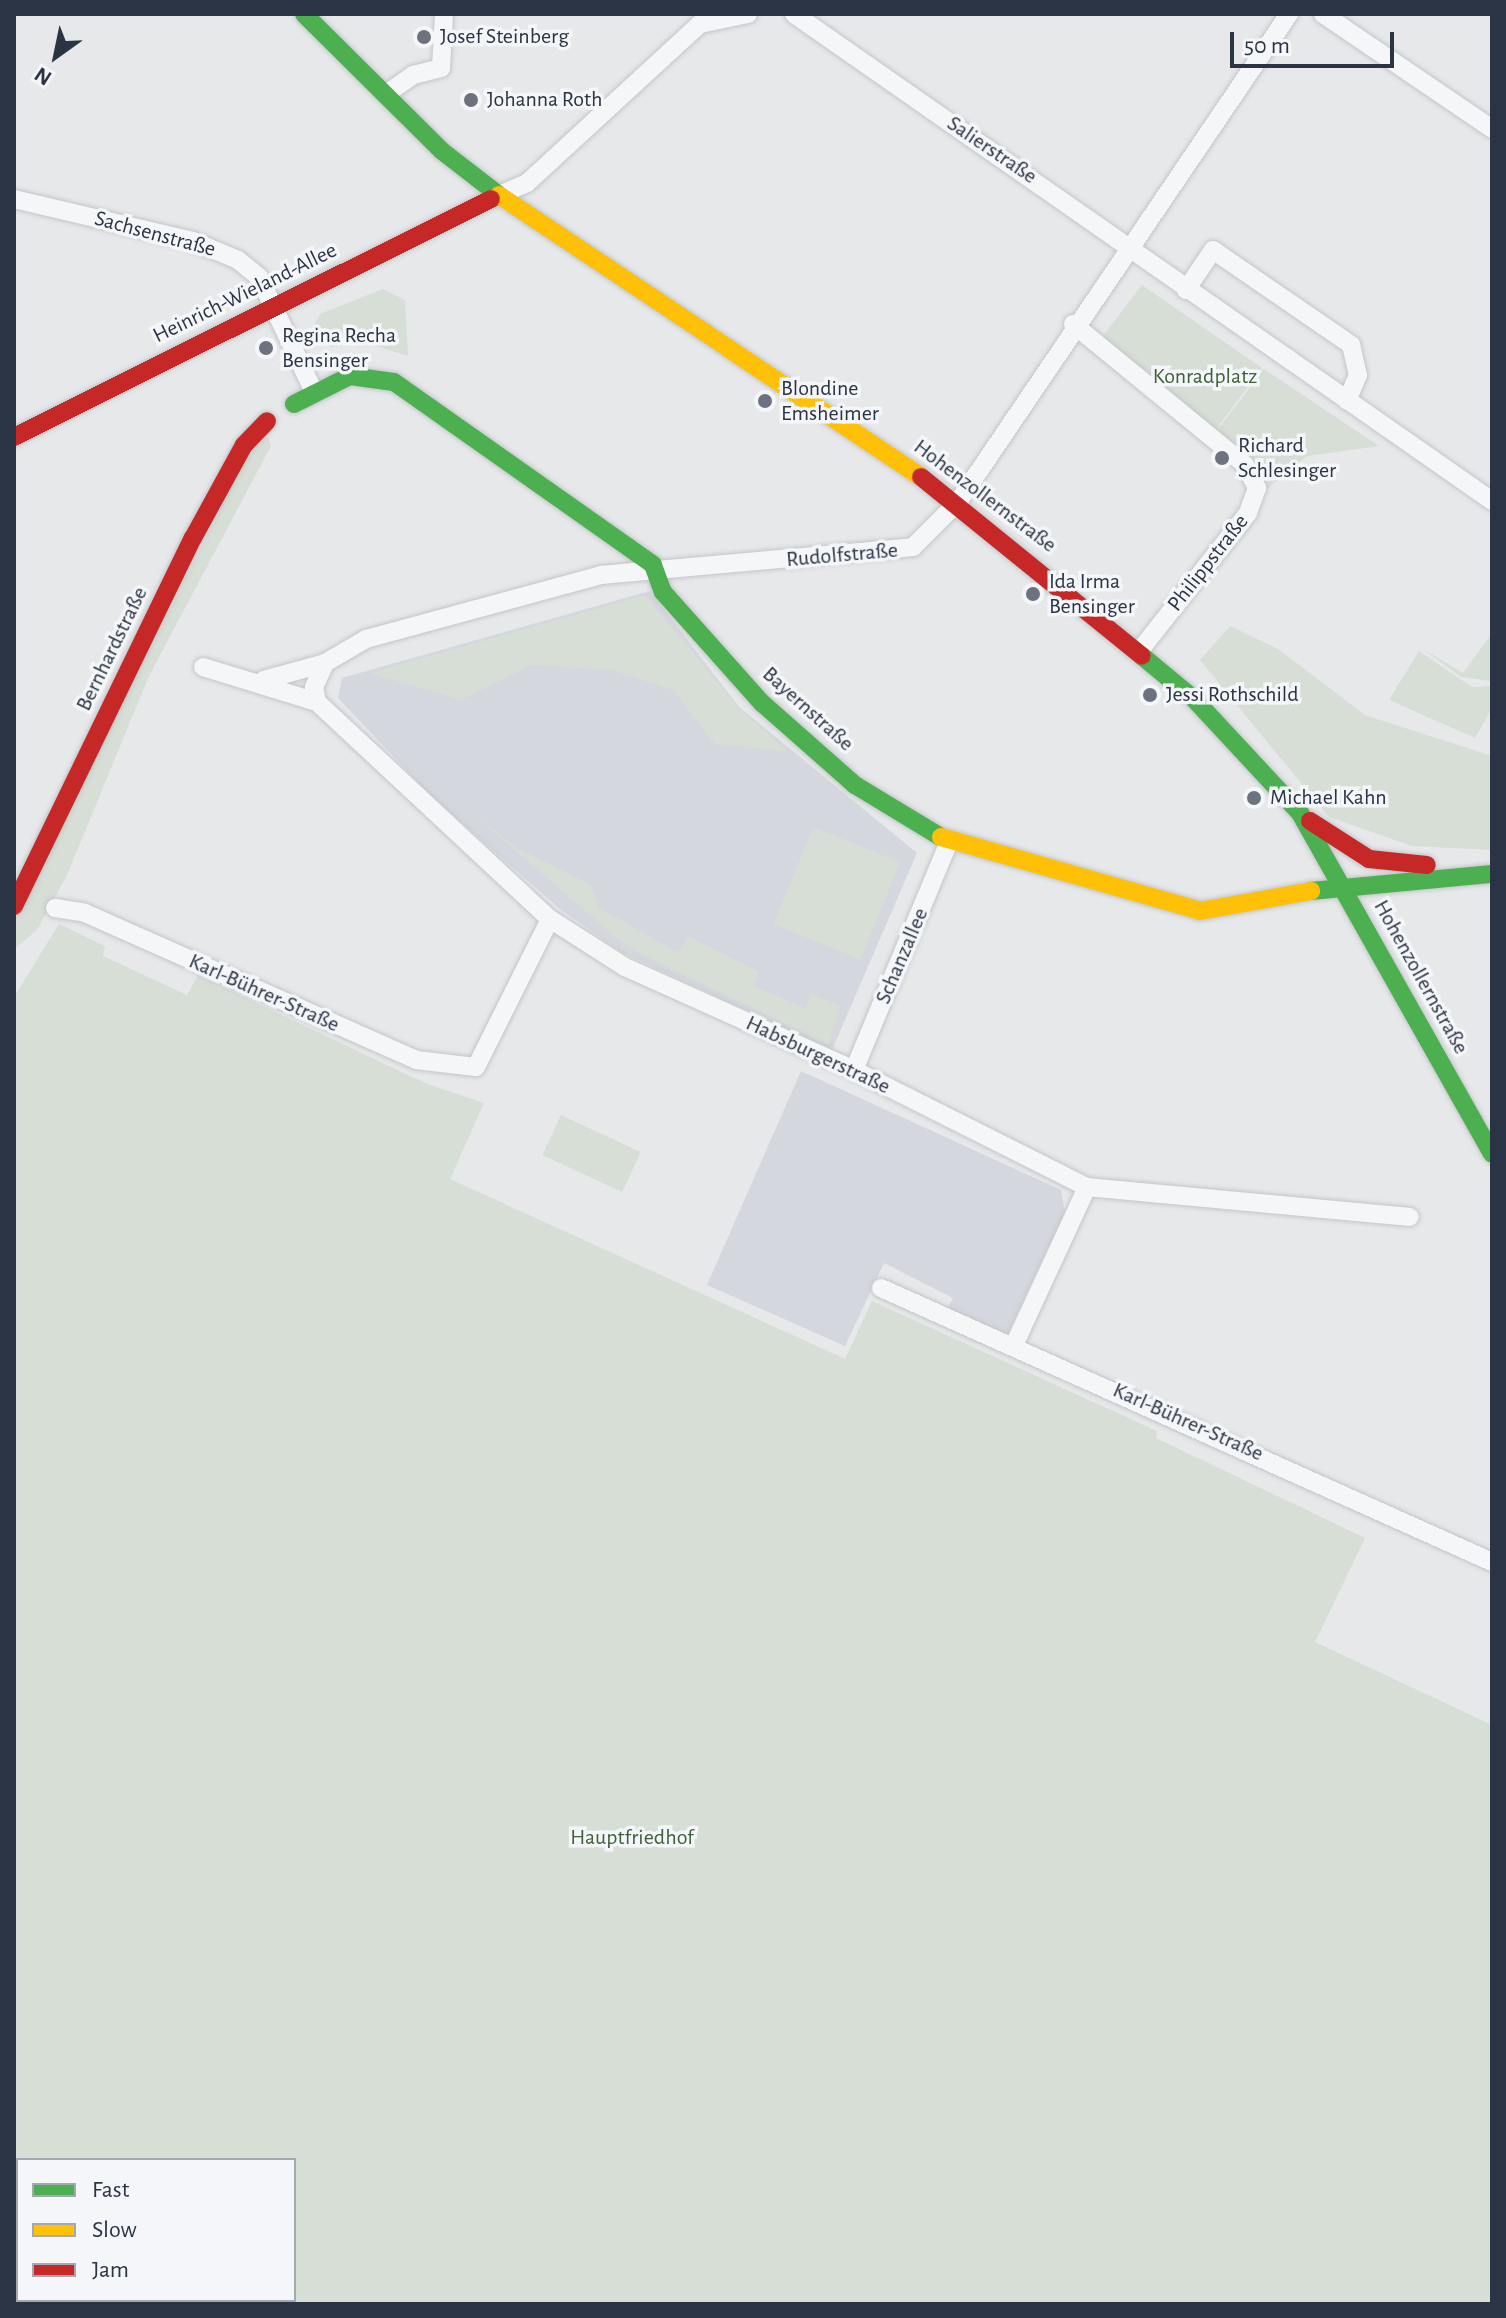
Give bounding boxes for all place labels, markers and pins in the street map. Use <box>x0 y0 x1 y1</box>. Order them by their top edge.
place label: Josef Steinberg <box>440 24 569 50</box>
marker: Josef Steinberg <box>415 28 433 46</box>
place label: Johanna Roth <box>487 87 603 113</box>
marker: Johanna Roth <box>462 91 480 109</box>
place label: Regina Recha Bensinger <box>282 322 396 374</box>
marker: Regina Recha Bensinger <box>257 339 275 357</box>
place label: Blondine Emsheimer <box>781 375 879 426</box>
marker: Blondine Emsheimer <box>756 392 774 410</box>
place label: Richard Schlesinger <box>1238 432 1336 484</box>
marker: Richard Schlesinger <box>1213 449 1231 467</box>
place label: Ida Irma Bensinger <box>1049 568 1135 620</box>
marker: Ida Irma Bensinger <box>1024 585 1042 603</box>
place label: Jessi Rothschild <box>1166 682 1299 708</box>
marker: Jessi Rothschild <box>1141 686 1159 704</box>
place label: Michael Kahn <box>1270 785 1386 811</box>
marker: Michael Kahn <box>1245 789 1263 807</box>

